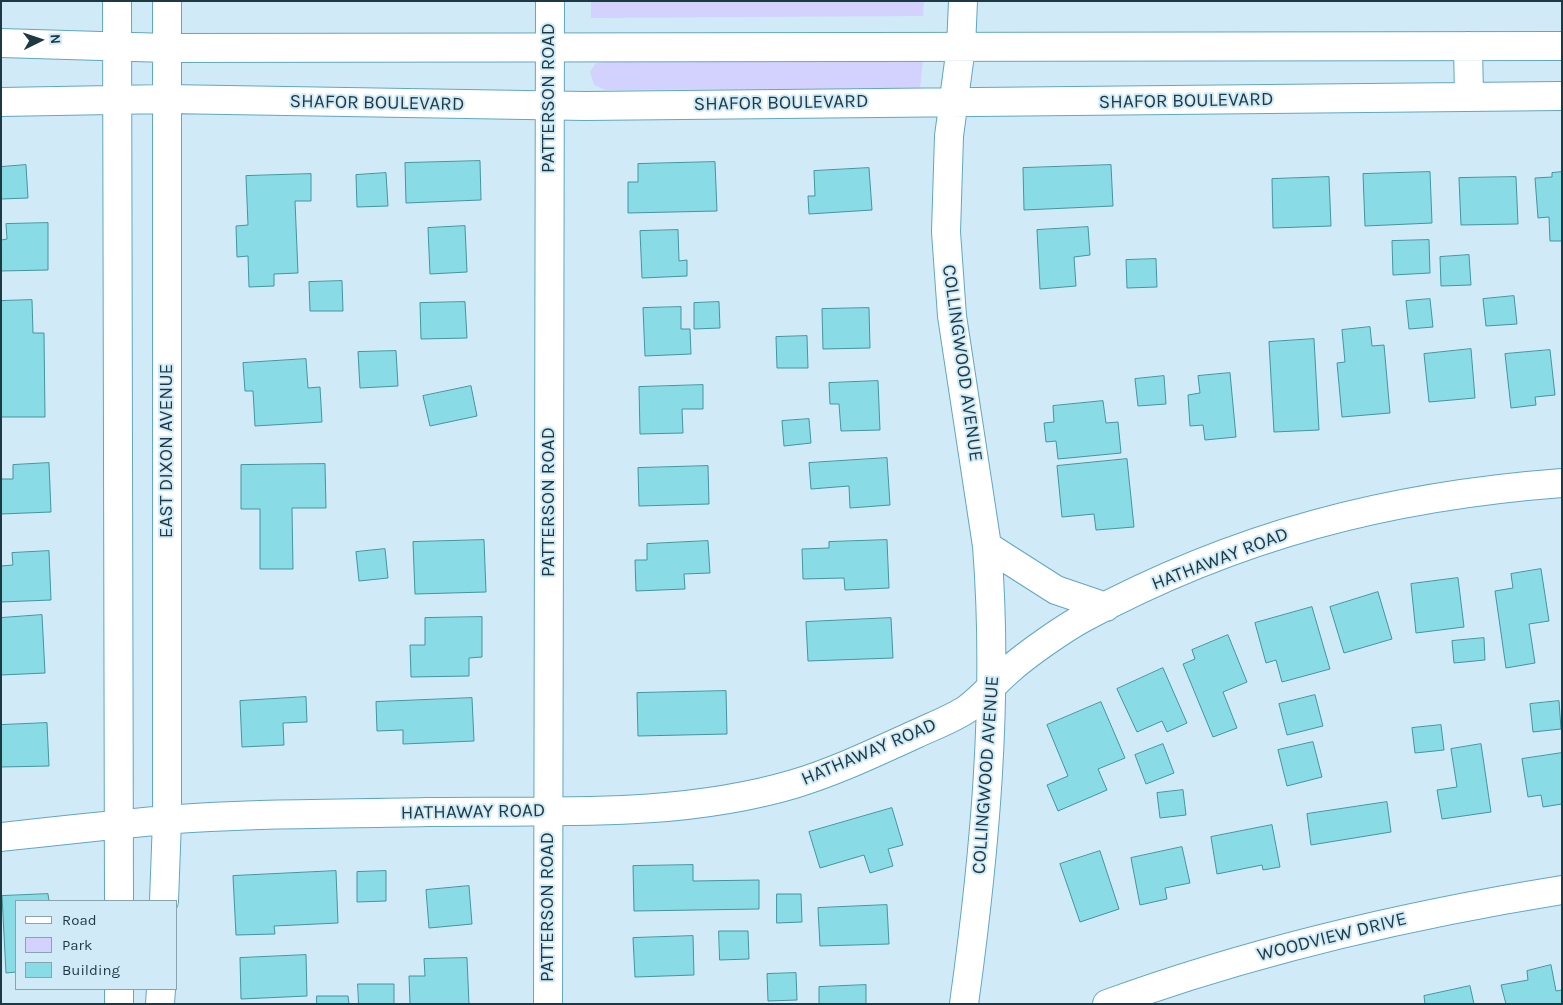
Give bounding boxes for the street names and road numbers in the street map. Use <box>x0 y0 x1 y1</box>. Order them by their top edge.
street label: PATTERSON ROAD <box>538 23 560 173</box>
street label: SHAFOR BOULEVARD <box>1098 88 1274 114</box>
street label: SHAFOR BOULEVARD <box>289 90 465 116</box>
street label: SHAFOR BOULEVARD <box>693 90 869 116</box>
street label: COLLINGWOOD AVENUE <box>937 263 987 463</box>
street label: EAST DIXON AVENUE <box>156 364 178 538</box>
street label: PATTERSON ROAD <box>538 427 560 577</box>
street label: HATHAWAY ROAD <box>1148 522 1292 596</box>
street label: COLLINGWOOD AVENUE <box>968 675 1004 875</box>
street label: HATHAWAY ROAD <box>798 713 940 791</box>
street label: HATHAWAY ROAD <box>401 799 545 825</box>
street label: PATTERSON ROAD <box>537 832 559 982</box>
street label: WOODVIEW DRIVE <box>1255 907 1409 967</box>

